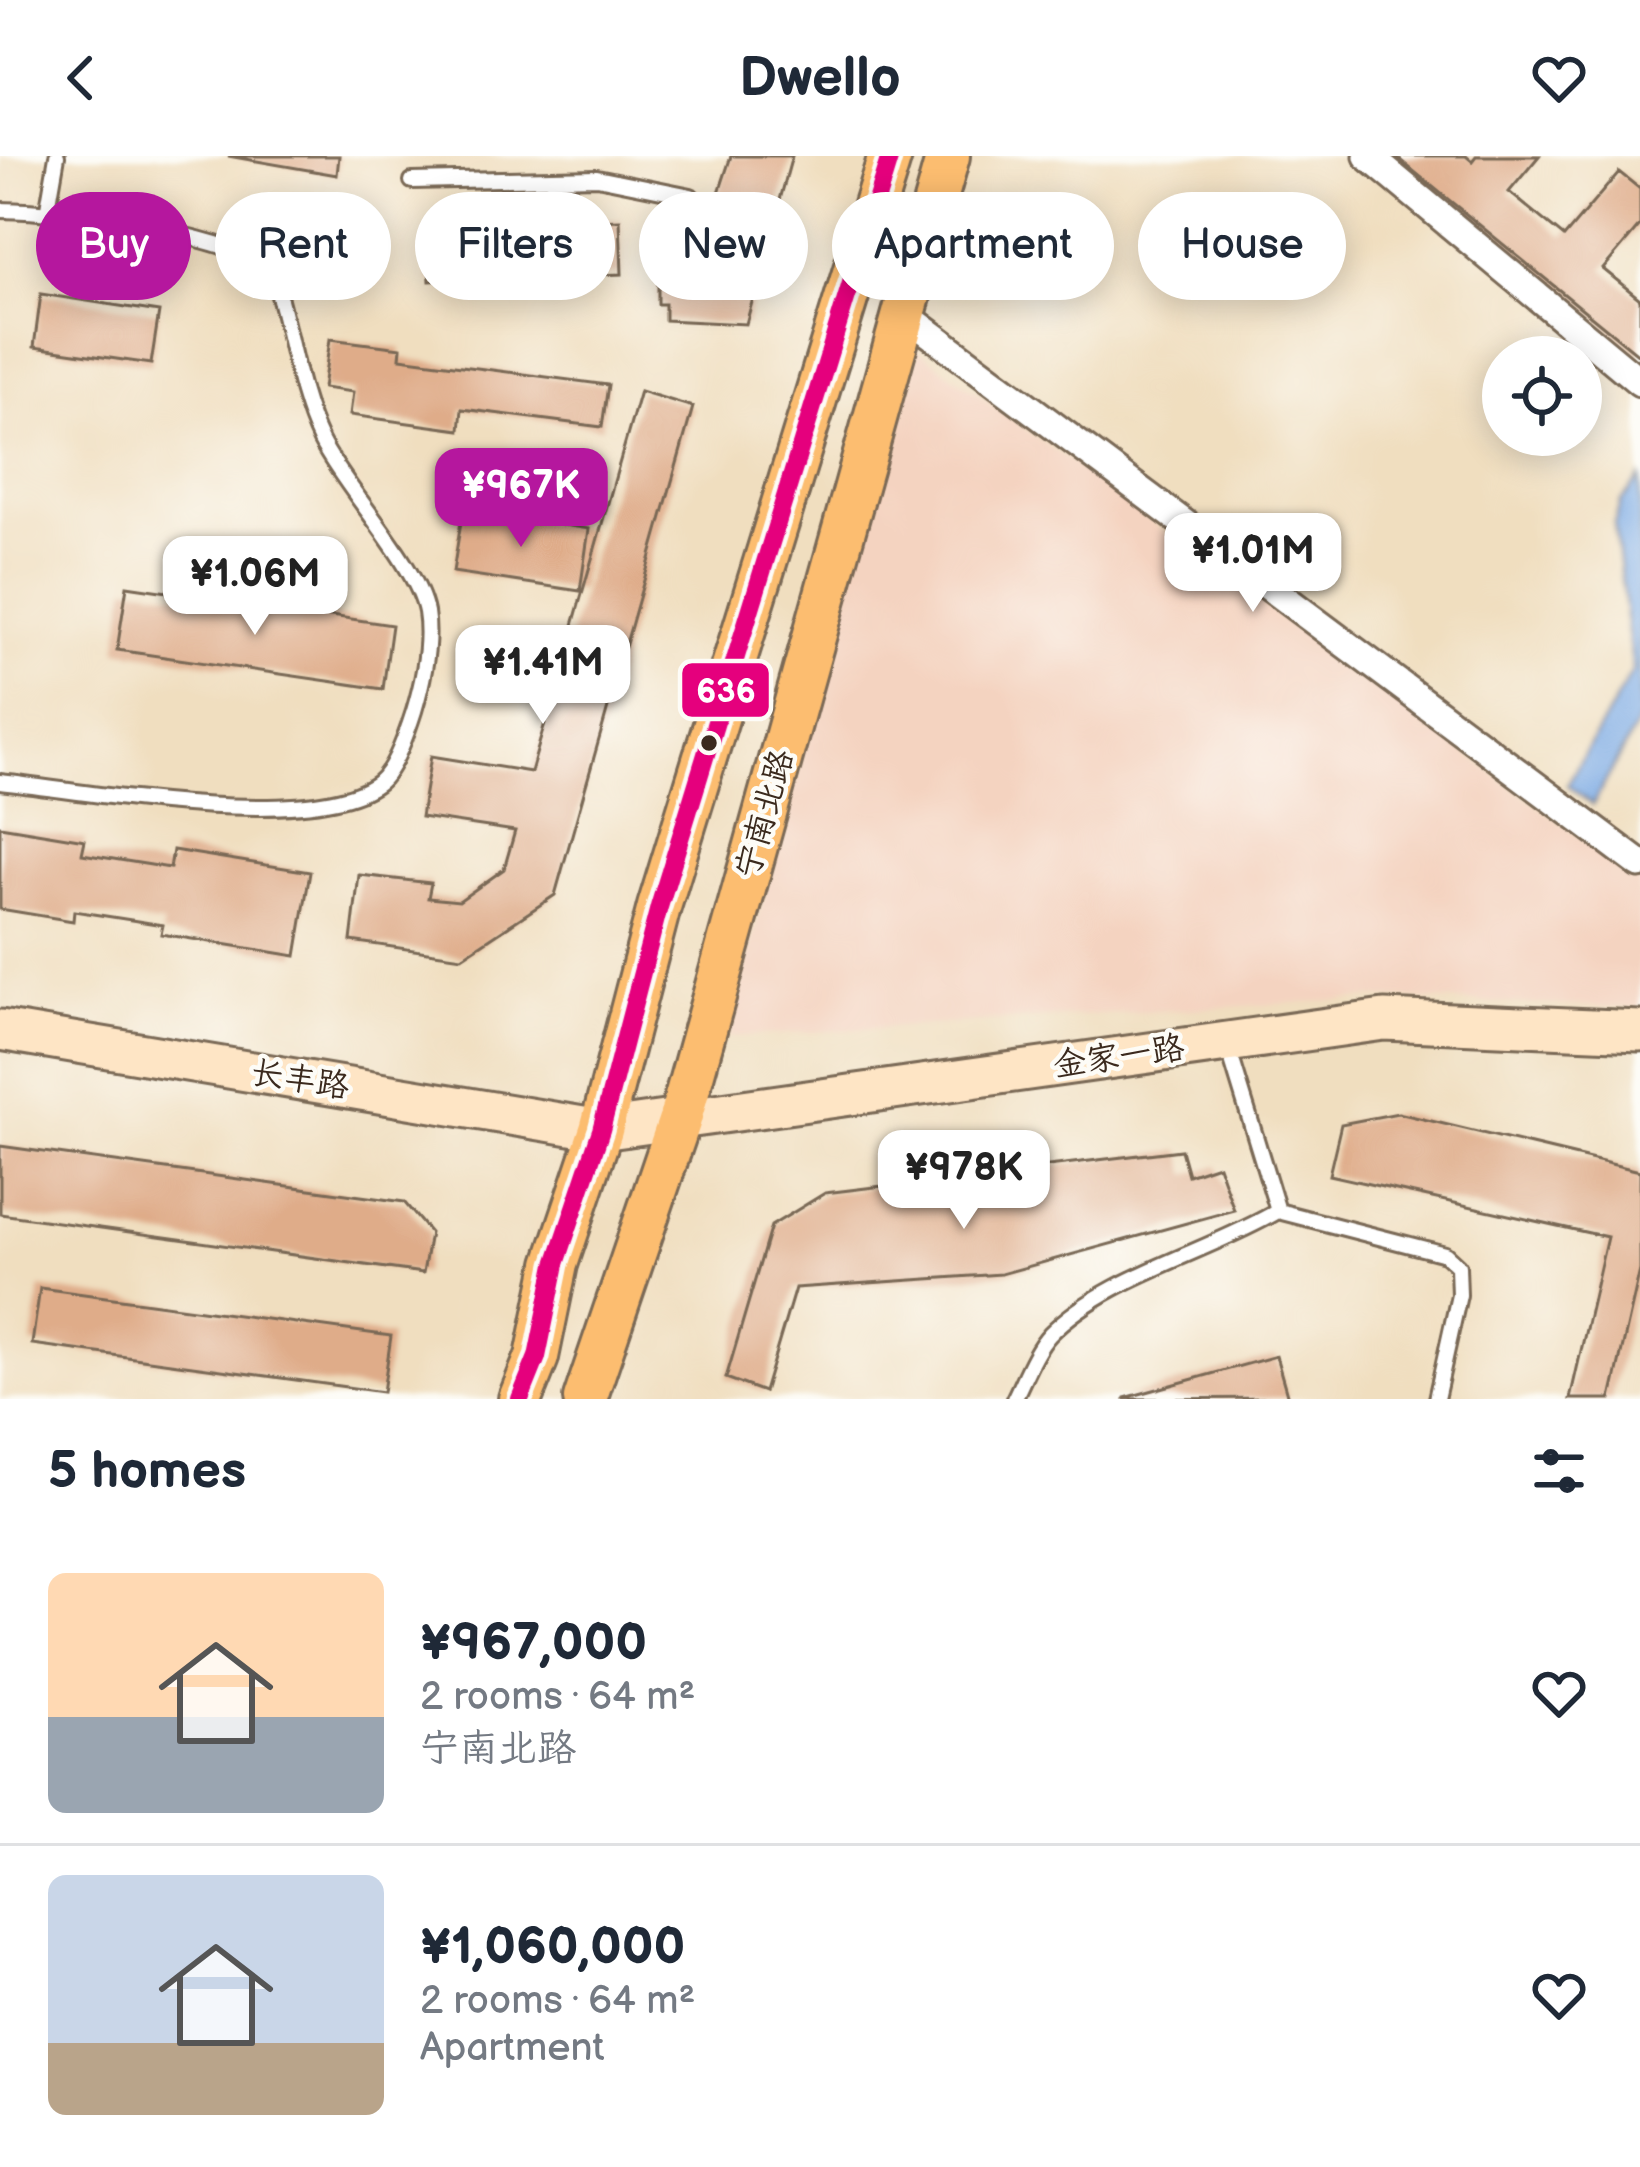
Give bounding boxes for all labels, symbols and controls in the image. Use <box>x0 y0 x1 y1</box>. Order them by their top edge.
icon: back <box>48 45 114 111</box>
icon: heart <box>1526 45 1592 111</box>
text: Dwello <box>739 46 901 111</box>
chip: Buy <box>36 192 191 300</box>
chip: Rent <box>215 192 391 300</box>
chip: Filters <box>415 192 615 300</box>
chip: New <box>639 192 808 300</box>
chip: Apartment <box>832 192 1114 300</box>
chip: House <box>1138 192 1346 300</box>
map controls <box>1482 336 1602 456</box>
button: locate <box>1482 336 1602 456</box>
pin: ¥967K <box>437 448 605 550</box>
text: ¥967K <box>462 463 580 510</box>
pin: ¥1.01M <box>1155 513 1351 615</box>
text: ¥1.01M <box>1191 528 1315 575</box>
pin: ¥1.06M <box>157 536 353 638</box>
text: ¥1.06M <box>190 551 320 598</box>
pin: ¥1.41M <box>445 625 641 727</box>
text: ¥1.41M <box>482 640 604 687</box>
line badge: 636 <box>680 661 771 719</box>
text: 636 <box>696 672 756 712</box>
unlabelled marker <box>698 732 720 754</box>
street label: 宁南北路 <box>728 745 802 883</box>
street label: 金家一路 <box>1051 1028 1187 1086</box>
street label: 长丰路 <box>248 1053 352 1107</box>
pin: ¥978K <box>880 1130 1048 1232</box>
text: ¥978K <box>905 1145 1023 1192</box>
icon: filters <box>1526 1438 1592 1504</box>
text: 5 homes <box>48 1441 246 1502</box>
text: ¥967,000 <box>420 1613 647 1674</box>
icon: home <box>144 1621 288 1765</box>
icon: heart <box>1526 1660 1592 1726</box>
text: 2 rooms · 64 m² <box>420 1674 695 1721</box>
text: 宁南北路 <box>420 1726 576 1773</box>
text: ¥1,060,000 <box>420 1917 685 1978</box>
icon: home <box>144 1923 288 2067</box>
icon: heart <box>1526 1962 1592 2028</box>
text: 2 rooms · 64 m² <box>420 1978 695 2025</box>
text: Apartment <box>420 2025 604 2072</box>

